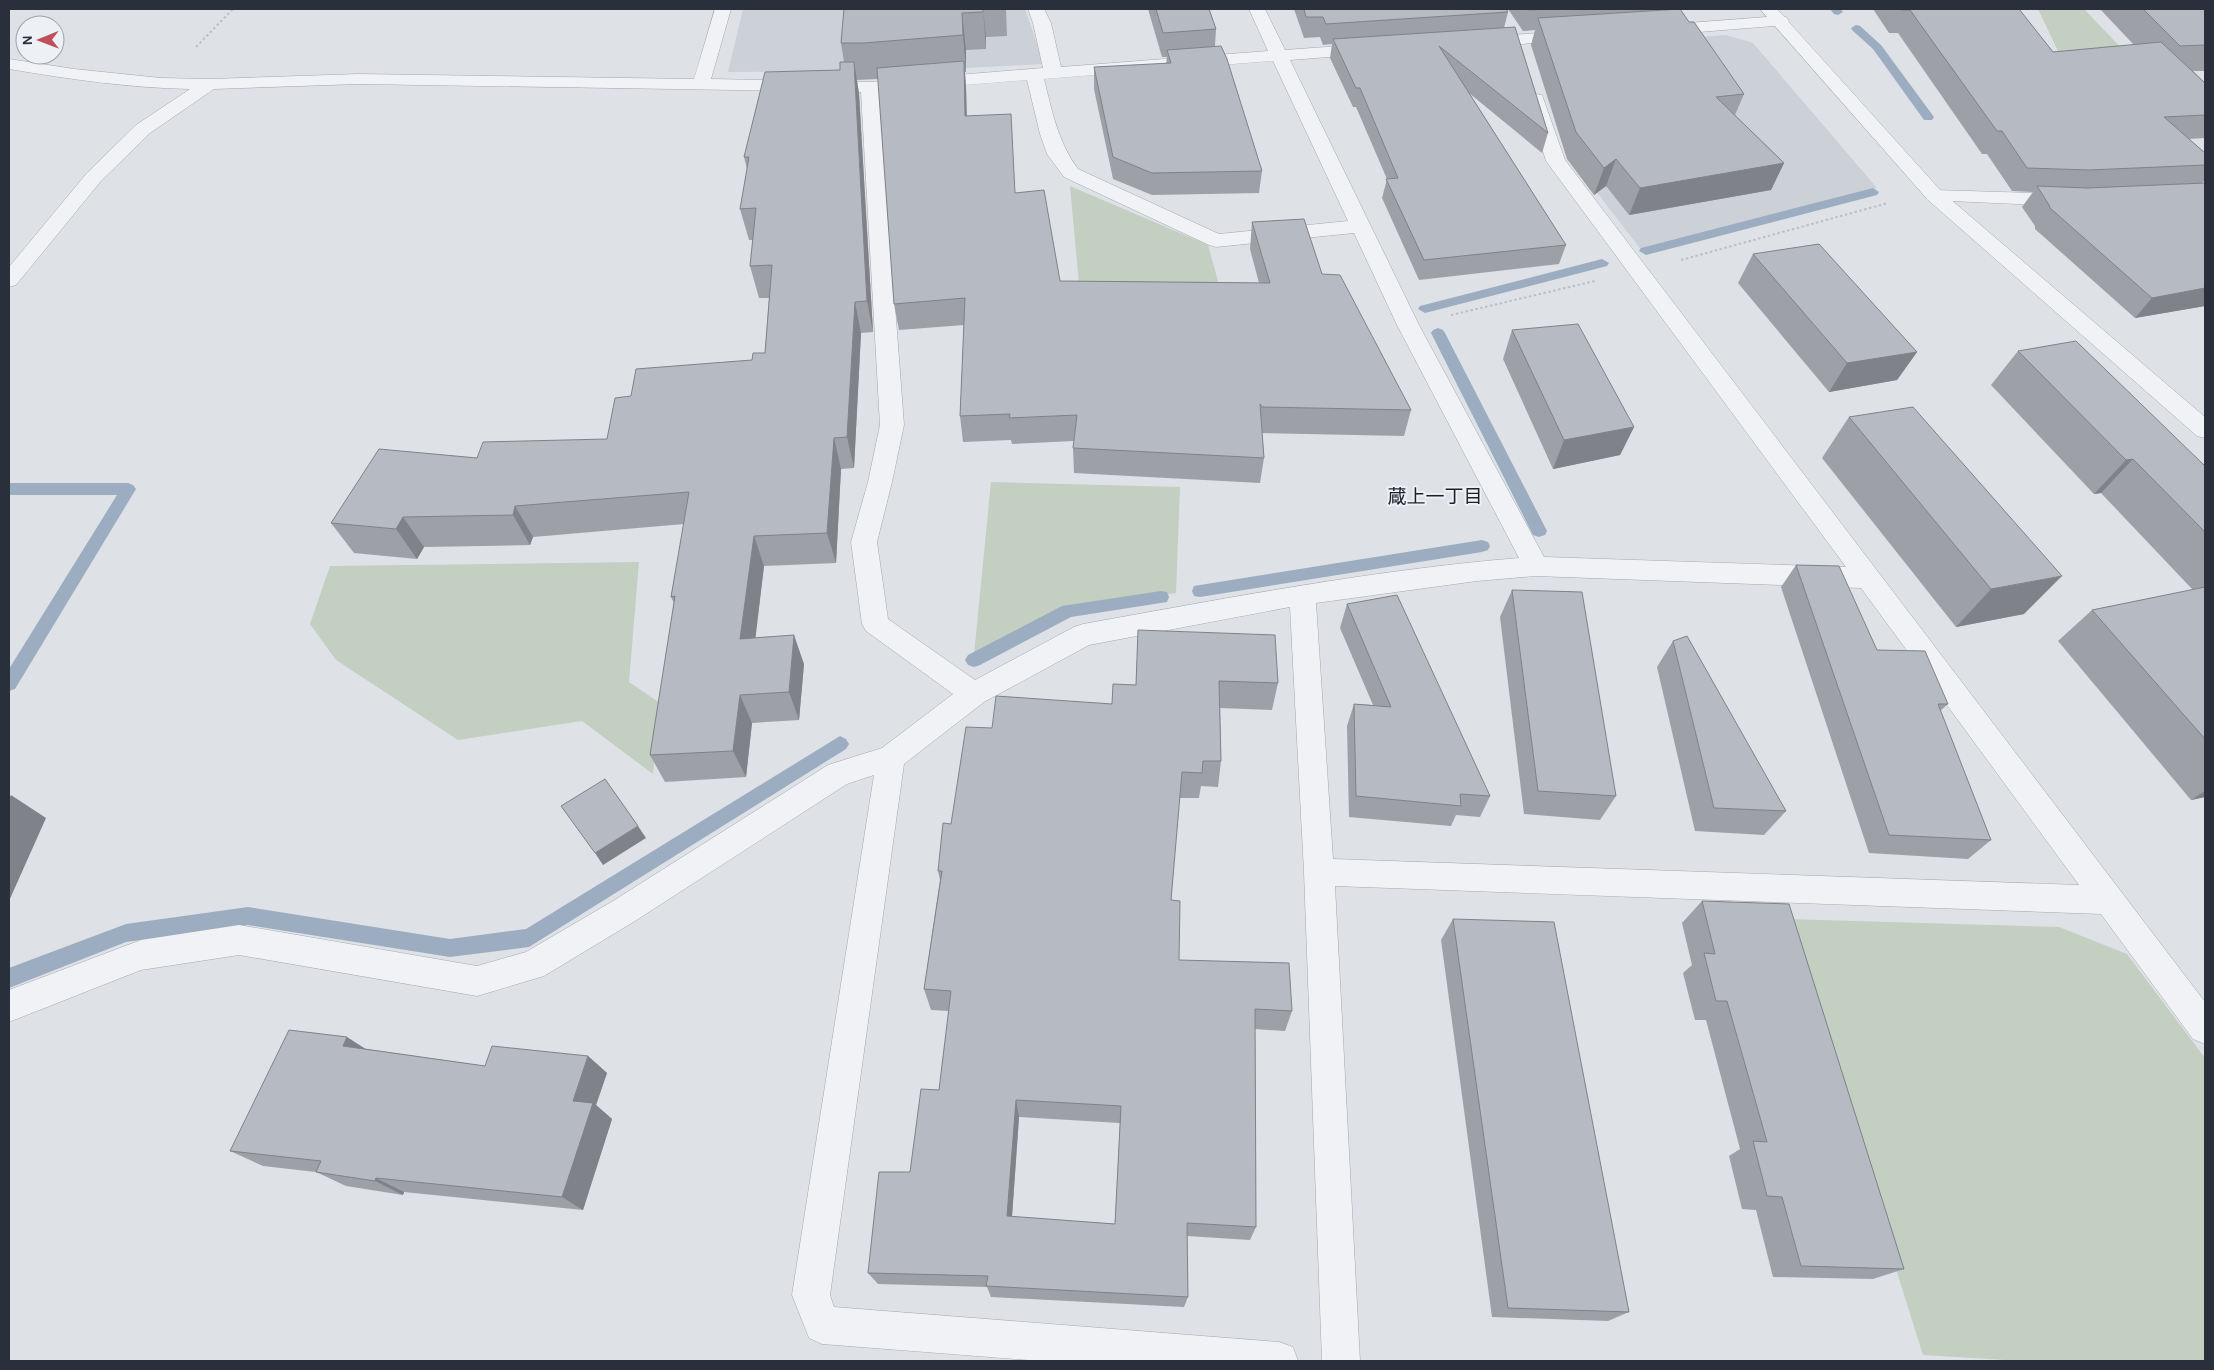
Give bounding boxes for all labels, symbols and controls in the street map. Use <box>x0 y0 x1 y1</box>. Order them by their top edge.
north arrow <box>15 15 65 65</box>
text: N <box>19 35 36 45</box>
district label: 蔵上一丁目 <box>1387 486 1483 508</box>

